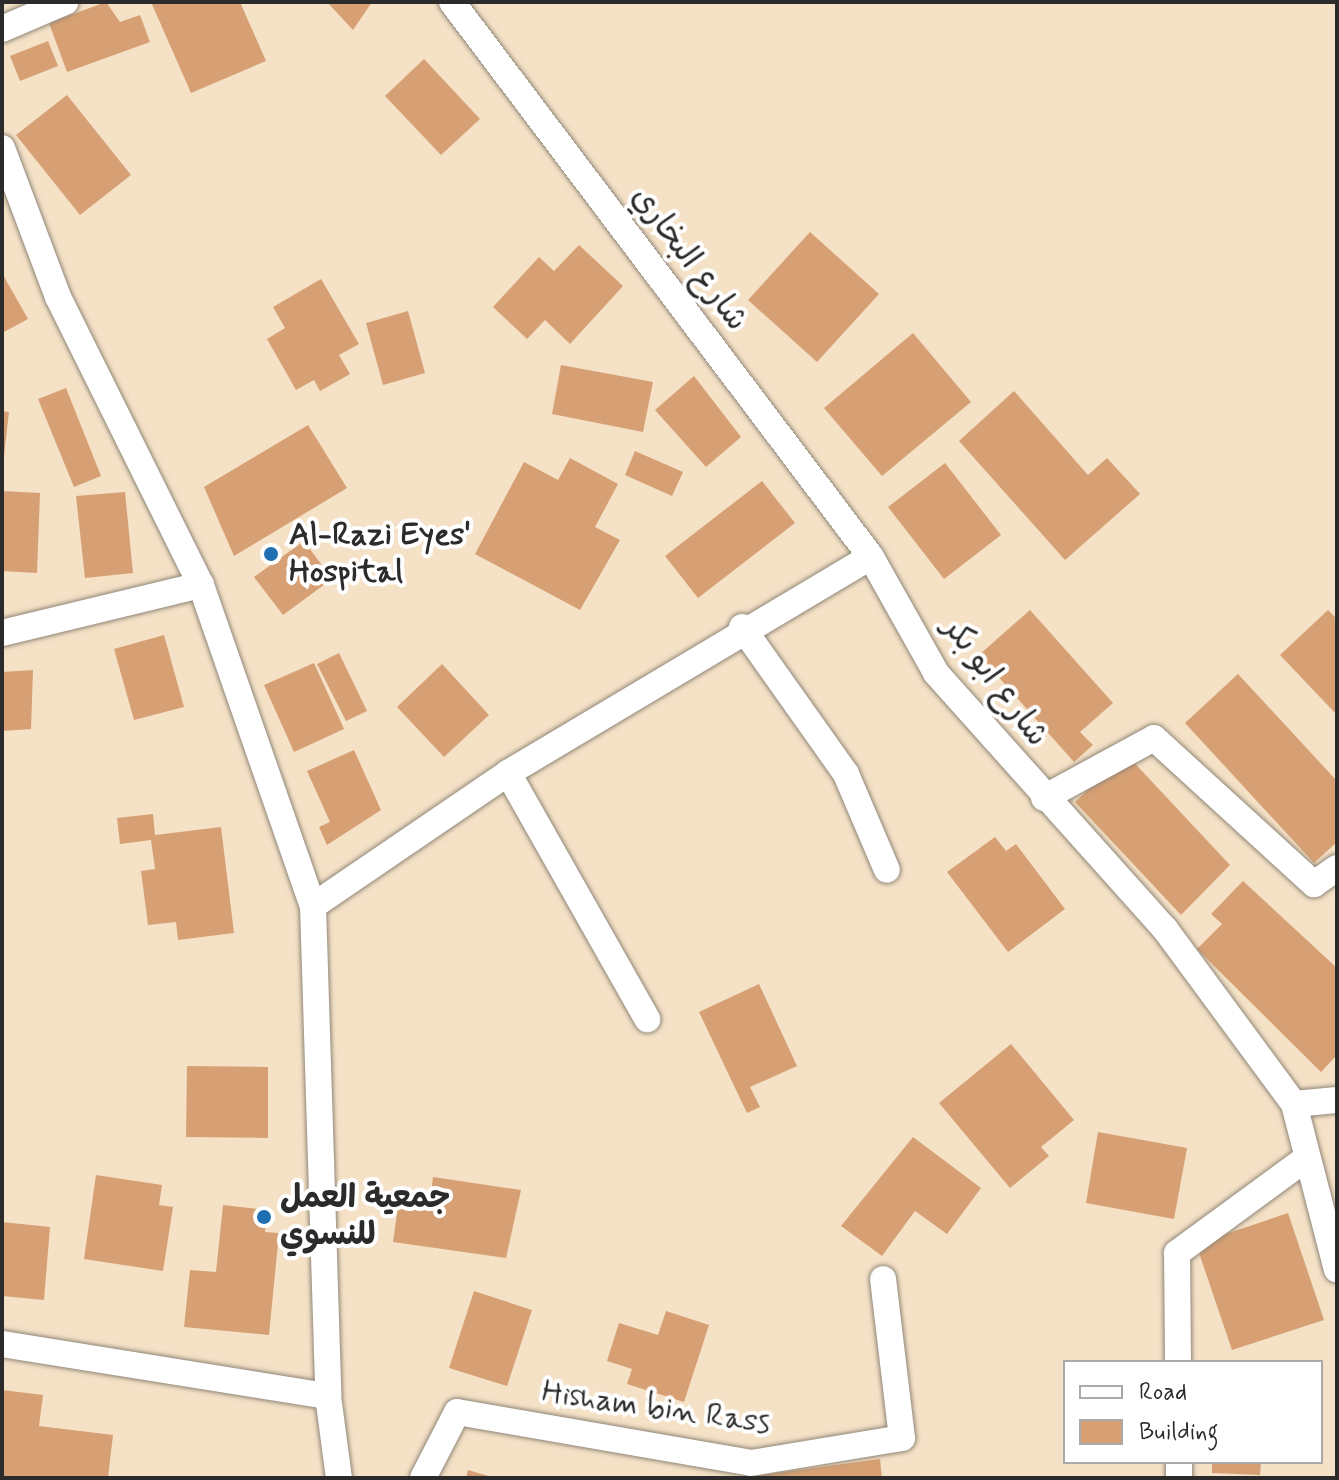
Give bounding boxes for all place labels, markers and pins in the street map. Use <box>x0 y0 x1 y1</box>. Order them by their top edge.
place label: Al-Razi Eyes' Hospital <box>289 517 470 592</box>
marker: Al-Razi Eyes' Hospital <box>260 543 282 565</box>
place label: جمعية العمل للنسوي <box>280 1180 450 1255</box>
marker: جمعية العمل للنسوي <box>255 1208 273 1226</box>

